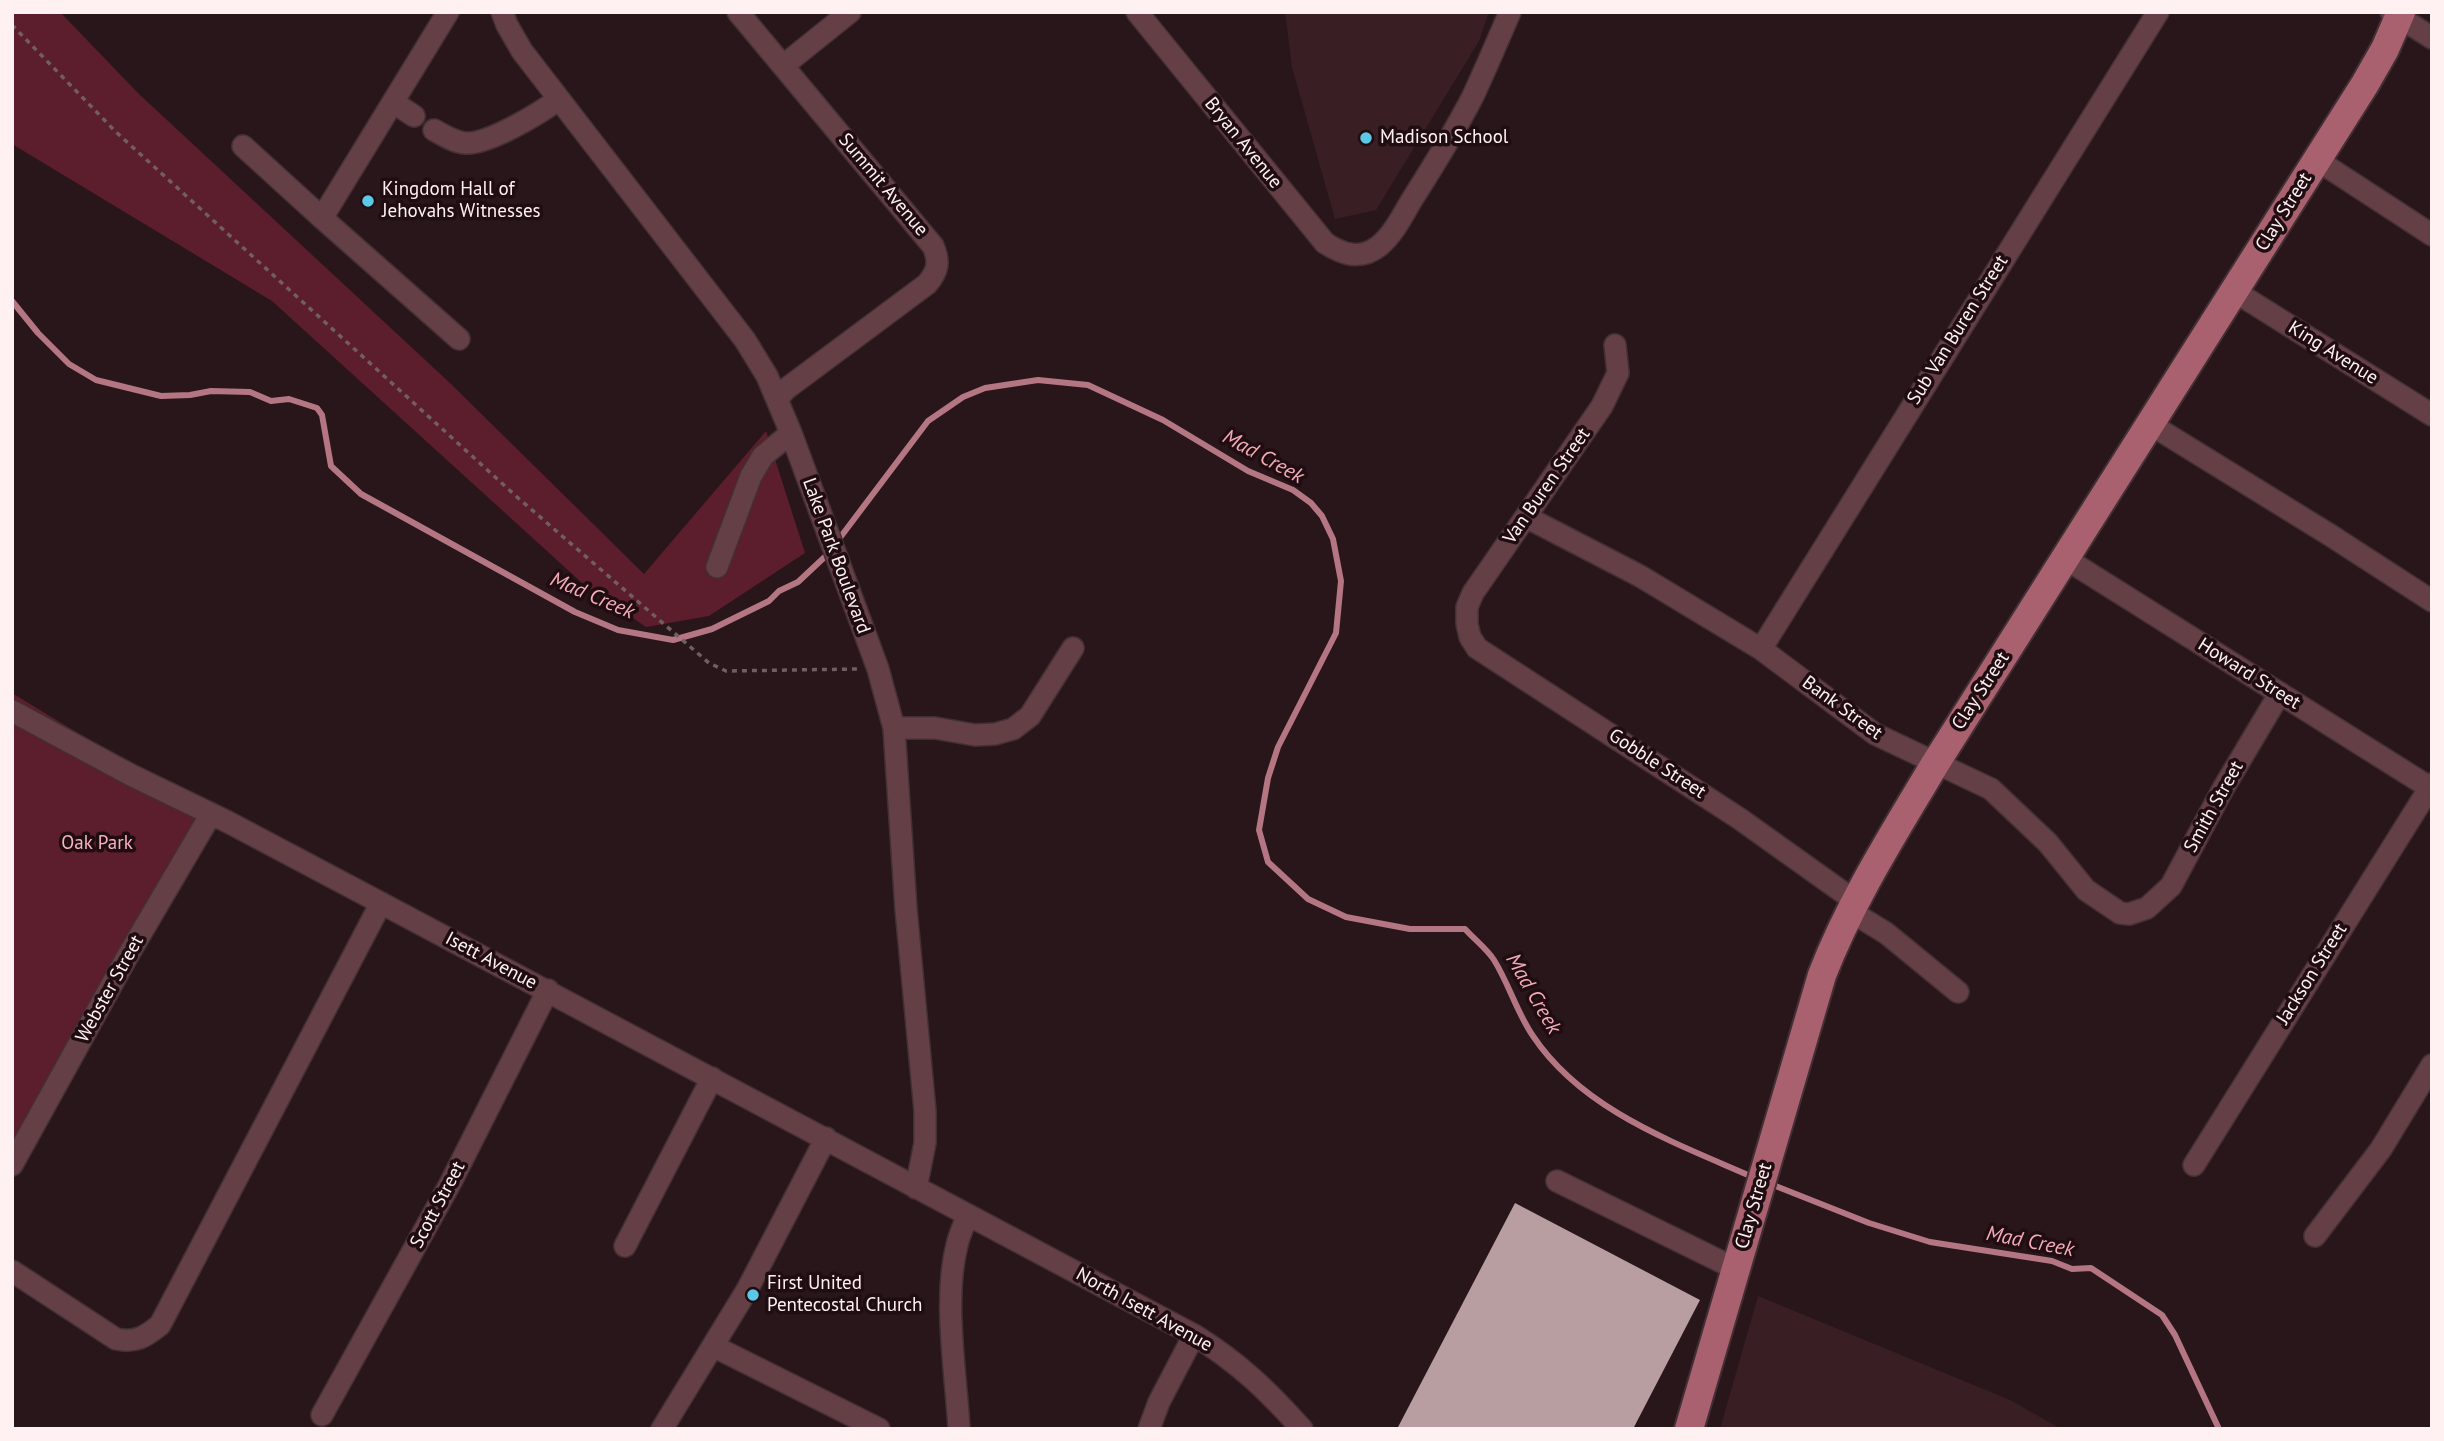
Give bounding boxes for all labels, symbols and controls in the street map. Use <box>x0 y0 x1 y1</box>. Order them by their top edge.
street label: Bryan Avenue <box>1199 93 1287 193</box>
place label: Madison School <box>1380 127 1508 149</box>
street label: Summit Avenue <box>833 129 933 241</box>
marker: Madison School <box>1358 130 1374 146</box>
street label: Clay Street <box>2251 169 2317 255</box>
place label: Kingdom Hall of Jehovahs Witnesses <box>382 179 541 223</box>
marker: Kingdom Hall of Jehovahs Witnesses <box>360 193 376 209</box>
street label: Sub Van Buren Street <box>1903 251 2013 409</box>
street label: King Avenue <box>2284 316 2382 390</box>
water label: Mad Creek <box>1218 424 1308 490</box>
street label: Van Buren Street <box>1499 424 1595 548</box>
street label: Lake Park Boulevard <box>797 475 875 637</box>
water label: Mad Creek <box>546 567 638 625</box>
street label: Howard Street <box>2194 633 2304 715</box>
street label: Clay Street <box>1947 648 2015 734</box>
street label: Bank Street <box>1797 671 1887 745</box>
street label: Gobble Street <box>1604 724 1710 804</box>
street label: Smith Street <box>2180 757 2248 857</box>
park label: Oak Park <box>61 833 133 855</box>
street label: Jackson Street <box>2272 919 2352 1029</box>
street label: Isett Avenue <box>441 927 541 995</box>
street label: Webster Street <box>71 932 149 1046</box>
water label: Mad Creek <box>1500 949 1566 1039</box>
street label: Scott Street <box>406 1158 470 1252</box>
street label: Clay Street <box>1731 1160 1777 1252</box>
water label: Mad Creek <box>1984 1221 2076 1263</box>
street label: North Isett Avenue <box>1072 1263 1216 1357</box>
place label: First United Pentecostal Church <box>767 1273 922 1317</box>
marker: First United Pentecostal Church <box>745 1287 761 1303</box>

